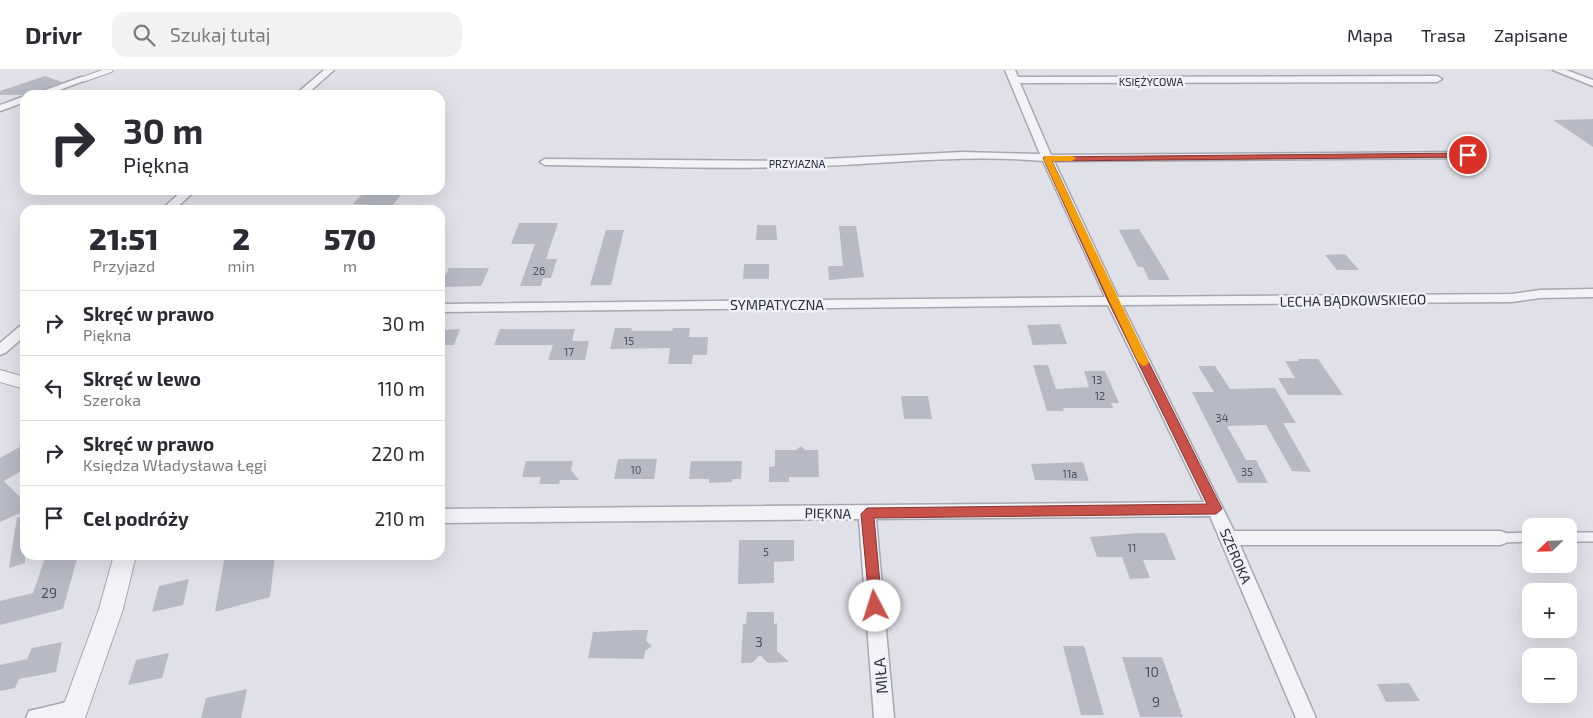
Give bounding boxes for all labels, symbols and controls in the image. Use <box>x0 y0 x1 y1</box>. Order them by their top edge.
search box <box>112 12 462 57</box>
text: Drivr <box>25 20 82 49</box>
icon: search <box>130 21 158 49</box>
text: Szukaj tutaj <box>170 23 271 46</box>
text: Mapa <box>1347 24 1393 46</box>
text: Trasa <box>1421 24 1466 46</box>
text: Zapisane <box>1494 24 1568 46</box>
street label: KSIĘŻYCOWA <box>1119 75 1183 88</box>
text: 30 m <box>123 109 203 151</box>
icon: right <box>40 110 105 175</box>
pin <box>1447 134 1489 176</box>
icon: arrive <box>1454 141 1482 169</box>
text: Piękna <box>123 151 189 177</box>
street label: PRZYJAZNA <box>769 157 826 170</box>
text: 21:51 <box>89 220 159 256</box>
text: 2 <box>232 220 250 256</box>
text: 570 <box>324 220 376 256</box>
text: Przyjazd <box>92 256 155 275</box>
text: min <box>228 256 255 275</box>
text: m <box>343 256 357 275</box>
house number: 26 <box>533 264 545 277</box>
street label: LECHA BĄDKOWSKIEGO <box>1279 290 1427 310</box>
street label: SYMPATYCZNA <box>730 296 824 313</box>
text: Skręć w prawo <box>83 302 214 325</box>
icon: right <box>40 309 68 337</box>
text: 30 m <box>382 312 425 335</box>
text: Piękna <box>83 325 131 344</box>
house number: 15 <box>624 334 634 347</box>
house number: 17 <box>564 345 574 358</box>
text: Skręć w lewo <box>83 367 201 390</box>
house number: 13 <box>1092 373 1102 386</box>
icon: left <box>40 374 68 402</box>
text: 110 m <box>378 377 425 400</box>
house number: 12 <box>1095 389 1105 402</box>
text: Szeroka <box>83 390 141 409</box>
house number: 34 <box>1216 411 1229 424</box>
text: Skręć w prawo <box>83 432 214 455</box>
icon: right <box>40 439 68 467</box>
text: 220 m <box>371 442 425 465</box>
text: Księdza Władysława Łęgi <box>83 455 267 474</box>
house number: 10 <box>630 463 642 476</box>
house number: 35 <box>1241 465 1253 478</box>
house number: 11a <box>1063 467 1077 480</box>
icon: arrive <box>40 504 68 532</box>
street label: PIĘKNA <box>805 504 852 522</box>
text: Cel podróży <box>83 507 189 530</box>
text: 210 m <box>374 507 425 530</box>
north arrow <box>1522 518 1578 572</box>
map controls <box>1522 518 1577 703</box>
street label: SZEROKA <box>1217 526 1255 587</box>
house number: 11 <box>1128 541 1136 554</box>
house number: 5 <box>763 545 769 558</box>
position arrow <box>848 579 900 631</box>
button: + <box>1522 583 1577 638</box>
house number: 29 <box>41 584 57 601</box>
house number: 3 <box>755 633 763 650</box>
button: − <box>1522 648 1577 703</box>
street label: MIŁA <box>869 657 891 695</box>
house number: 10 <box>1145 663 1159 680</box>
house number: 9 <box>1152 693 1160 710</box>

